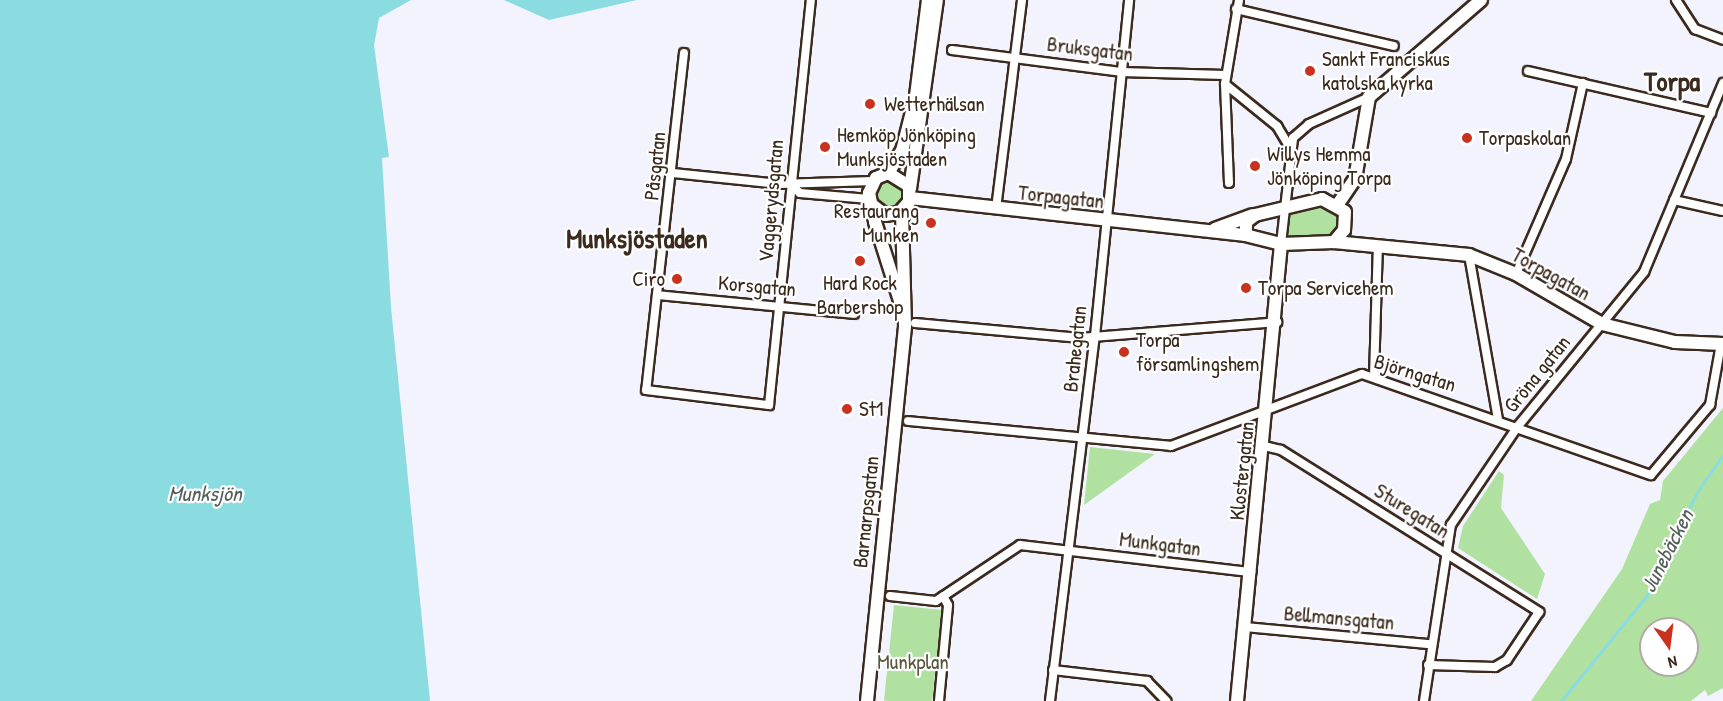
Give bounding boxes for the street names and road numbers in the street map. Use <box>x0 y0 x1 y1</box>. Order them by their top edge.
street label: Bruksgatan <box>1046 31 1134 67</box>
street label: Påsgatan <box>639 130 671 202</box>
street label: Vaggerydsgatan <box>753 139 789 263</box>
street label: Torpagatan <box>1017 180 1105 214</box>
street label: Torpagatan <box>1507 242 1595 306</box>
street label: Korsgatan <box>717 270 797 302</box>
street label: Brahegatan <box>1058 305 1092 393</box>
street label: Gröna gatan <box>1498 330 1576 418</box>
street label: Björngatan <box>1371 349 1459 397</box>
street label: Klostergatan <box>1224 420 1260 522</box>
street label: Barnarpsgatan <box>848 455 884 569</box>
street label: Sturegatan <box>1370 478 1454 544</box>
street label: Munkgatan <box>1118 527 1202 561</box>
street label: Bellmansgatan <box>1283 601 1395 635</box>

